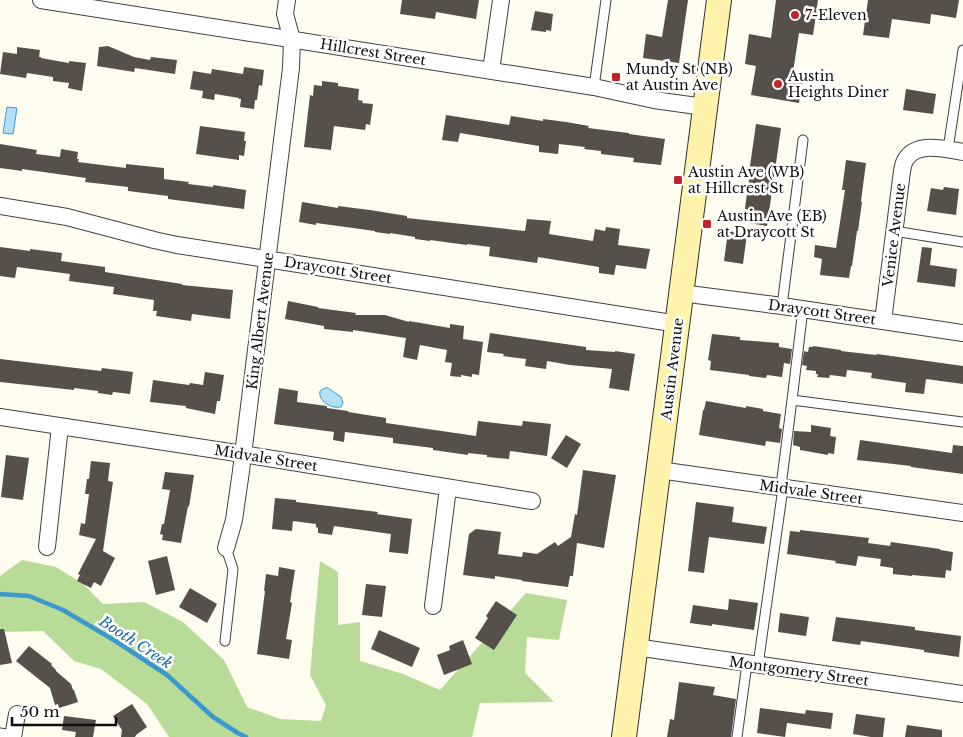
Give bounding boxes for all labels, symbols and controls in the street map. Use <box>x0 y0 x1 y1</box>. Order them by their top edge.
place label: 7-Eleven <box>805 6 867 24</box>
marker: 7-Eleven <box>789 9 801 21</box>
street label: Hillcrest Street <box>319 35 428 69</box>
place label: Mundy St (NB) at Austin Ave <box>626 60 733 94</box>
place label: Austin Heights Diner <box>787 67 889 101</box>
marker: Mundy St (NB) at Austin Ave <box>610 71 622 83</box>
marker: Austin Heights Diner <box>772 78 784 90</box>
place label: Austin Ave (WB) at Hillcrest St <box>687 163 804 197</box>
marker: Austin Ave (WB) at Hillcrest St <box>672 174 684 186</box>
street label: Venice Avenue <box>879 182 909 289</box>
place label: Austin Ave (EB) at Draycott St <box>716 207 827 241</box>
marker: Austin Ave (EB) at Draycott St <box>701 218 713 230</box>
street label: King Albert Avenue <box>243 251 277 391</box>
street label: Draycott Street <box>283 253 394 287</box>
street label: Draycott Street <box>767 296 878 329</box>
street label: Austin Avenue <box>657 317 687 422</box>
street label: Midvale Street <box>213 441 320 475</box>
street label: Midvale Street <box>758 476 865 508</box>
water label: Booth Creek <box>95 611 176 673</box>
street label: Montgomery Street <box>728 652 871 690</box>
scale bar <box>12 694 116 726</box>
text: 50 m <box>20 702 60 721</box>

